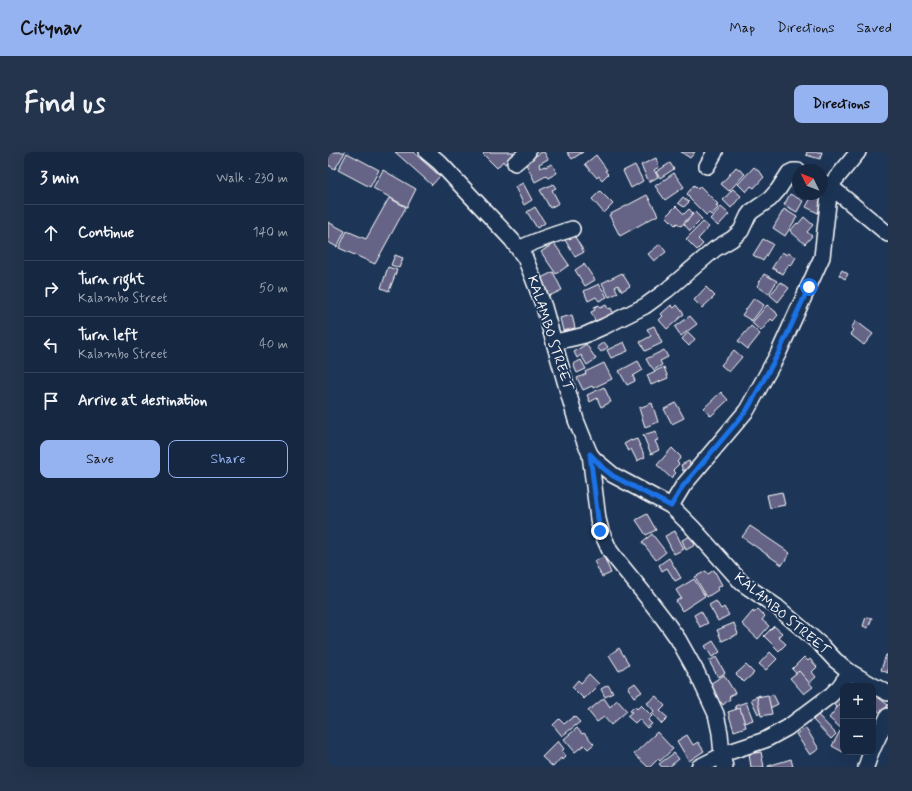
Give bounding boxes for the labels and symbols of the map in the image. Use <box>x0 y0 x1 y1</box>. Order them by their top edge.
north arrow <box>792 164 828 200</box>
street label: KALAMBO STREET <box>523 273 577 393</box>
route start <box>800 278 818 296</box>
route end <box>591 522 609 540</box>
street label: KALAMBO STREET <box>730 569 834 660</box>

